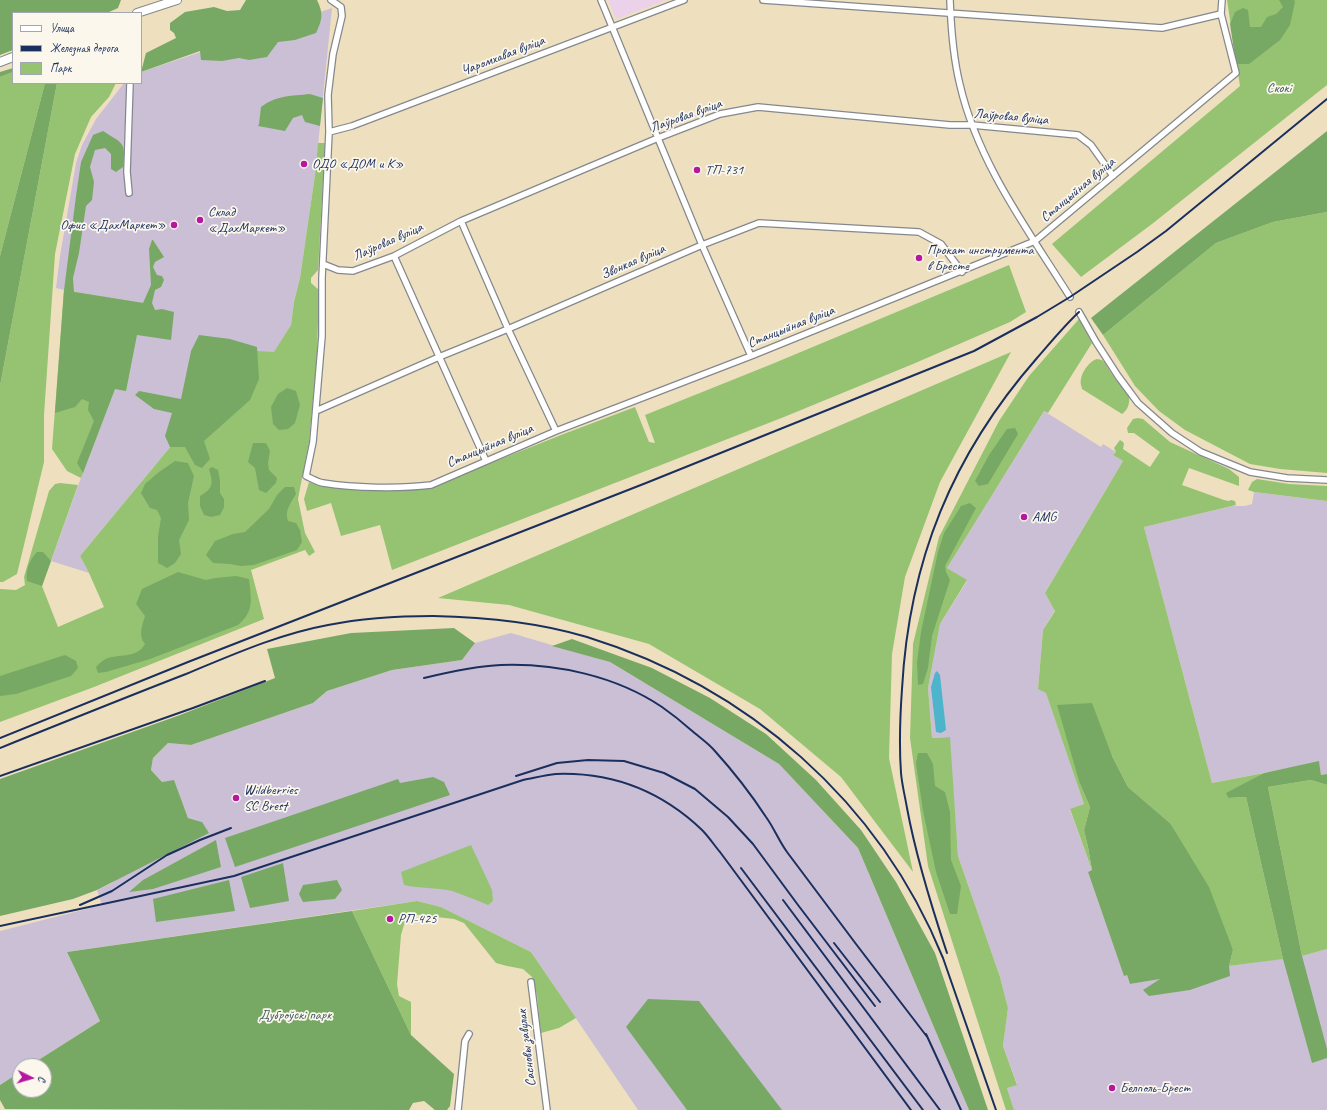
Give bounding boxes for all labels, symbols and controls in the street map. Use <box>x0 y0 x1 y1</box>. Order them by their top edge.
legend <box>12 12 142 84</box>
text: Улица <box>50 20 74 36</box>
street label: Чаромхавая вуліца <box>459 32 547 80</box>
text: Железная дорога <box>50 40 118 56</box>
text: Парк <box>50 60 71 76</box>
park label: Скокі <box>1267 80 1291 96</box>
street label: Лаўровая вуліца <box>648 95 724 137</box>
street label: Лаўровая вуліца <box>973 105 1049 129</box>
street label: Станцыйная вуліца <box>1037 154 1119 226</box>
place label: ОДО «ДОМ и К» <box>312 156 404 172</box>
marker: ОДО «ДОМ и К» <box>299 159 309 169</box>
place label: ТП-731 <box>705 162 743 178</box>
marker: ТП-731 <box>692 165 702 175</box>
place label: Склад «ДахМаркет» <box>208 204 286 236</box>
marker: Склад «ДахМаркет» <box>195 215 205 225</box>
place label: Офис «ДахМаркет» <box>60 217 166 233</box>
street label: Лаўровая вуліца <box>350 219 426 265</box>
marker: Офис «ДахМаркет» <box>169 220 179 230</box>
street label: Звонкая вуліца <box>598 240 668 284</box>
place label: Прокат инструмента в Бресте <box>927 242 1034 274</box>
marker: Прокат инструмента в Бресте <box>914 253 924 263</box>
street label: Станцыйная вуліца <box>745 302 837 352</box>
street label: Станцыйная вуліца <box>444 420 536 472</box>
place label: AMG <box>1032 509 1056 525</box>
marker: AMG <box>1019 512 1029 522</box>
place label: Wildberries SC Brest <box>244 782 298 814</box>
marker: Wildberries SC Brest <box>231 793 241 803</box>
place label: РП-425 <box>398 911 436 927</box>
marker: РП-425 <box>385 914 395 924</box>
park label: Дуброўскі парк <box>259 1007 331 1023</box>
street label: Сасновы завулак <box>514 1008 540 1088</box>
north arrow <box>12 1058 52 1098</box>
text: С <box>36 1076 50 1082</box>
place label: Белполь-Брест <box>1120 1080 1190 1096</box>
marker: Белполь-Брест <box>1107 1083 1117 1093</box>

